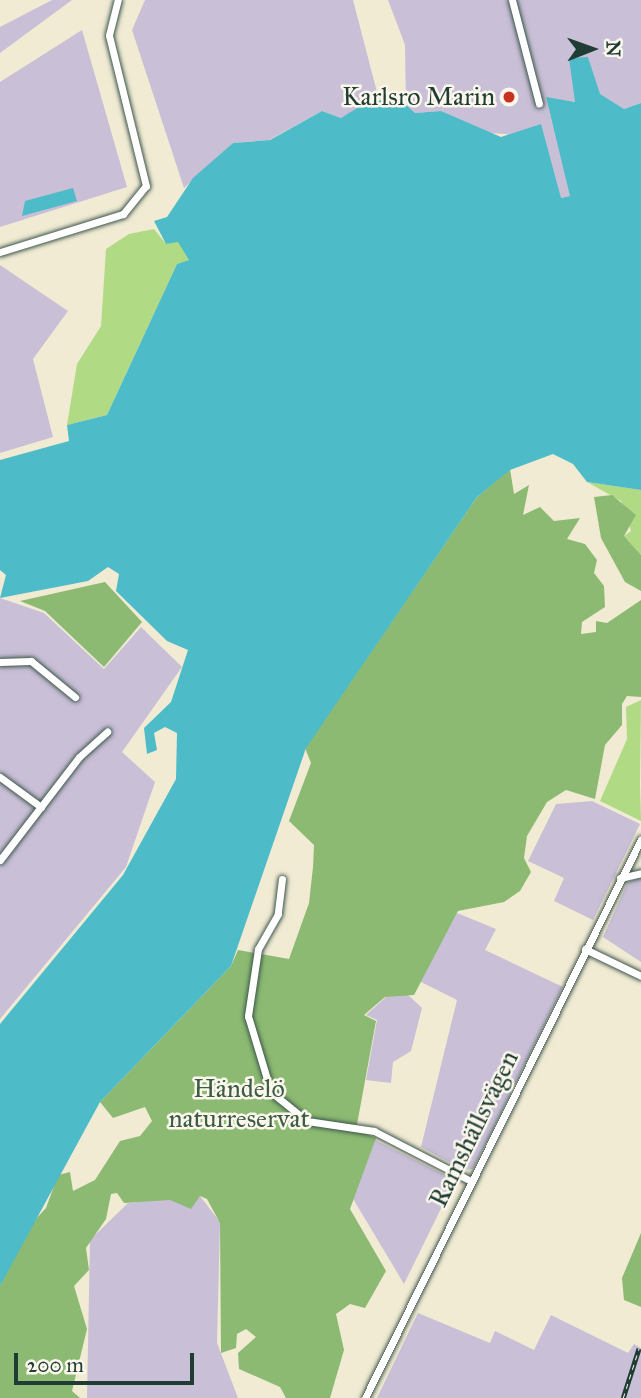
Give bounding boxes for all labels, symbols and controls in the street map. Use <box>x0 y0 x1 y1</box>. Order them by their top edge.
north arrow <box>557 14 627 84</box>
text: N <box>602 40 625 57</box>
place label: Karlsro Marin <box>342 81 495 113</box>
marker: Karlsro Marin <box>501 89 517 105</box>
street label: Ramshällsvägen <box>423 1046 525 1212</box>
park label: Händelö naturreservat <box>168 1073 310 1134</box>
scale bar <box>18 1338 198 1382</box>
text: 200 m <box>27 1352 84 1378</box>

